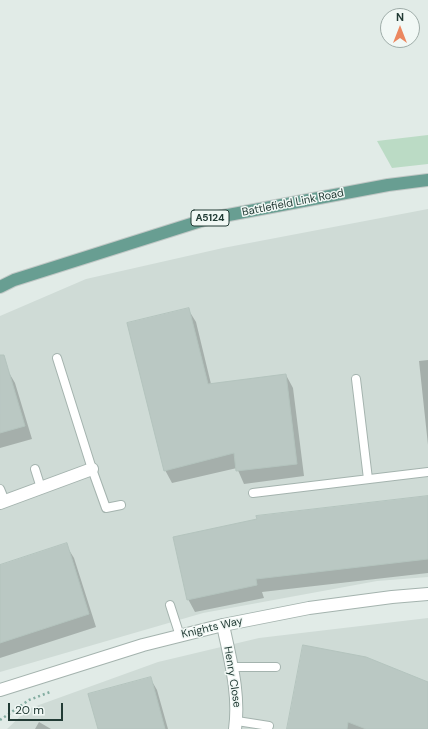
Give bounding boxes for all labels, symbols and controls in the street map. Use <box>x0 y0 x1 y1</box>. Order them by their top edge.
north arrow <box>380 8 420 48</box>
text: N <box>396 10 404 24</box>
street label: Battlefield Link Road <box>241 187 345 219</box>
road number: A5124 <box>191 210 229 226</box>
street label: Knights Way <box>180 615 244 641</box>
street label: Henry Close <box>221 645 243 709</box>
scale bar <box>10 695 65 721</box>
text: 20 m <box>15 702 44 718</box>

